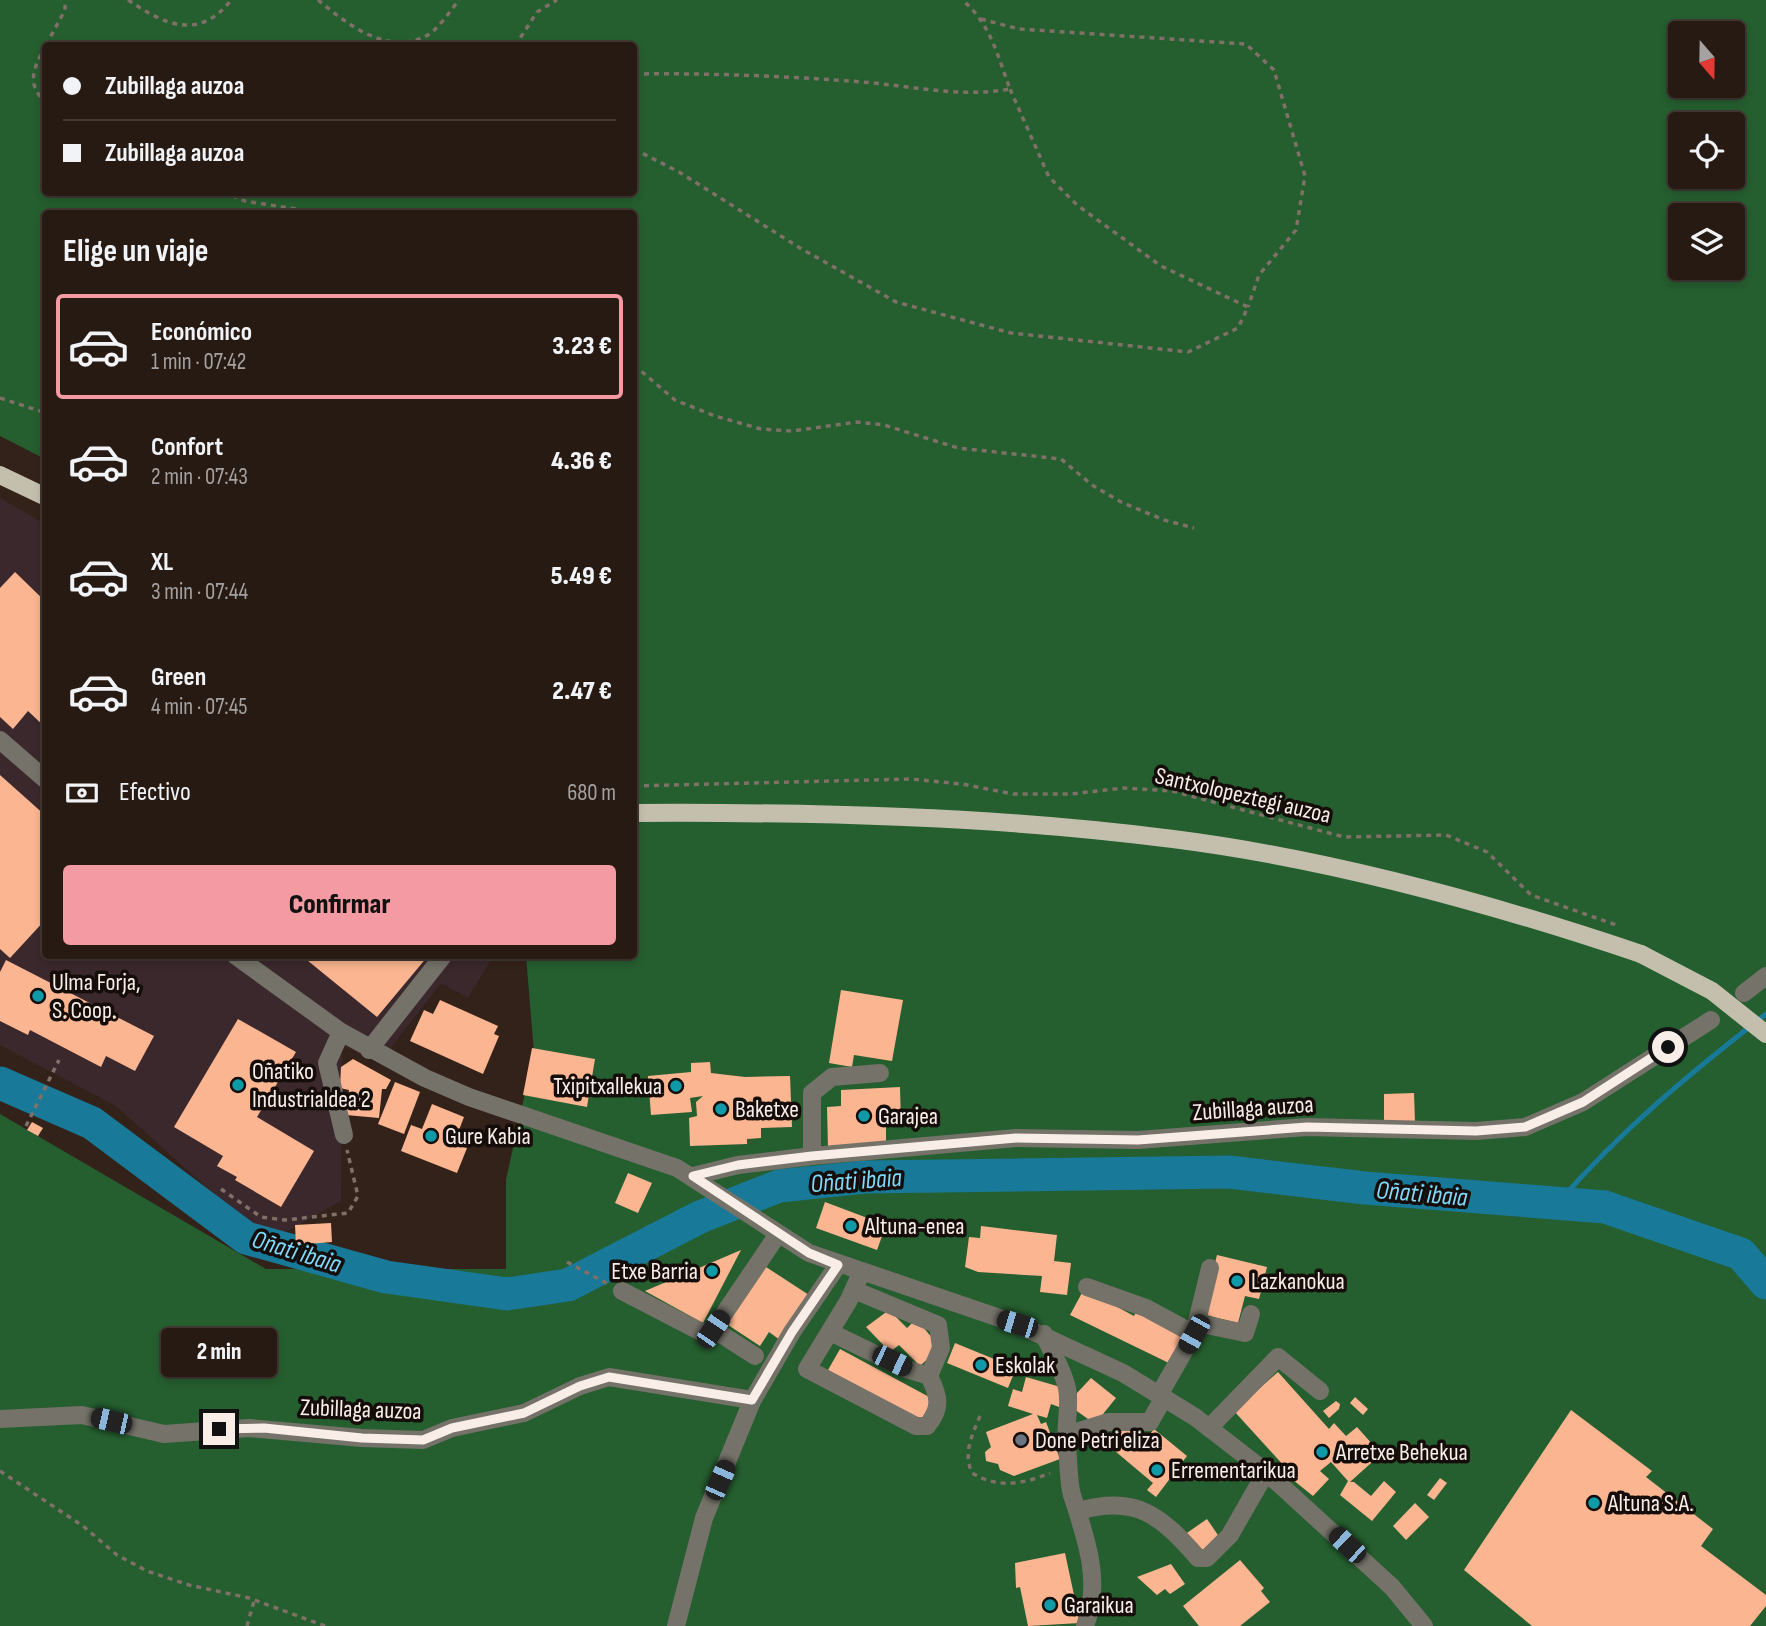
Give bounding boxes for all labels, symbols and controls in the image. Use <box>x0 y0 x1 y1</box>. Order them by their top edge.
north arrow <box>1668 21 1745 98</box>
map controls <box>1668 21 1745 280</box>
text: Zubillaga auzoa <box>105 71 244 102</box>
button: locate <box>1668 112 1745 189</box>
text: Zubillaga auzoa <box>105 138 244 169</box>
button: layers <box>1668 203 1745 280</box>
text: Elige un viaje <box>63 232 208 271</box>
icon: car <box>67 315 130 378</box>
text: Económico <box>151 317 252 348</box>
text: 3.23 € <box>552 331 612 362</box>
text: 1 min · 07:42 <box>151 348 246 376</box>
icon: car <box>67 430 130 493</box>
text: Confort <box>151 432 223 463</box>
text: 4.36 € <box>551 446 612 477</box>
text: 2 min · 07:43 <box>151 463 248 491</box>
icon: car <box>67 545 130 608</box>
text: XL <box>151 547 173 578</box>
text: 5.49 € <box>551 561 612 592</box>
text: 3 min · 07:44 <box>151 578 248 606</box>
icon: car <box>67 660 130 723</box>
text: Green <box>151 662 206 693</box>
text: 2.47 € <box>552 676 612 707</box>
text: 4 min · 07:45 <box>151 693 248 721</box>
street label: Santxolopeztegi auzoa <box>1152 761 1334 830</box>
icon: cash <box>63 774 101 812</box>
text: Efectivo <box>119 777 191 808</box>
text: 680 m <box>567 779 616 807</box>
button: Confirmar <box>63 865 616 945</box>
place label: Ulma Forja, S. Coop. <box>52 968 141 1025</box>
marker: Ulma Forja, S. Coop. <box>30 988 46 1004</box>
route start <box>1652 1031 1684 1063</box>
place label: Oñatiko Industrialdea 2 <box>252 1057 371 1114</box>
place label: Txipitxallekua <box>553 1072 662 1101</box>
marker: Oñatiko Industrialdea 2 <box>230 1077 246 1093</box>
marker: Txipitxallekua <box>668 1078 684 1094</box>
street label: Zubillaga auzoa <box>1191 1090 1315 1127</box>
place label: Baketxe <box>735 1095 799 1124</box>
marker: Baketxe <box>713 1101 729 1117</box>
place label: Garajea <box>878 1102 938 1131</box>
marker: Garajea <box>856 1108 872 1124</box>
place label: Gure Kabia <box>445 1122 531 1151</box>
marker: Gure Kabia <box>423 1128 439 1144</box>
water label: Oñati ibaia <box>809 1163 903 1200</box>
water label: Oñati ibaia <box>1375 1175 1469 1214</box>
place label: Altuna-enea <box>864 1212 965 1241</box>
marker: Altuna-enea <box>843 1218 859 1234</box>
water label: Oñati ibaia <box>248 1224 345 1281</box>
place label: Etxe Barria <box>611 1257 698 1286</box>
marker: Etxe Barria <box>704 1263 720 1279</box>
place label: Lazkanokua <box>1251 1267 1345 1296</box>
marker: Lazkanokua <box>1229 1273 1245 1289</box>
car <box>693 1306 734 1352</box>
car <box>994 1308 1041 1340</box>
car <box>1175 1311 1214 1357</box>
callout: 2 min <box>161 1328 277 1376</box>
text: 2 min <box>197 1338 241 1366</box>
car <box>869 1342 916 1380</box>
place label: Eskolak <box>995 1351 1055 1380</box>
marker: Eskolak <box>973 1357 989 1373</box>
street label: Zubillaga auzoa <box>300 1393 422 1426</box>
car <box>89 1406 134 1436</box>
route end <box>203 1413 235 1445</box>
place label: Done Petri eliza <box>1035 1426 1160 1455</box>
marker: Done Petri eliza <box>1013 1432 1029 1448</box>
place label: Arretxe Behekua <box>1335 1438 1468 1467</box>
marker: Arretxe Behekua <box>1314 1444 1330 1460</box>
place label: Errementarikua <box>1171 1456 1296 1485</box>
car <box>702 1457 739 1503</box>
marker: Errementarikua <box>1149 1462 1165 1478</box>
place label: Altuna S.A. <box>1607 1489 1694 1518</box>
marker: Altuna S.A. <box>1586 1495 1602 1511</box>
car <box>1325 1523 1370 1567</box>
place label: Garaikua <box>1064 1591 1134 1620</box>
marker: Garaikua <box>1042 1597 1058 1613</box>

